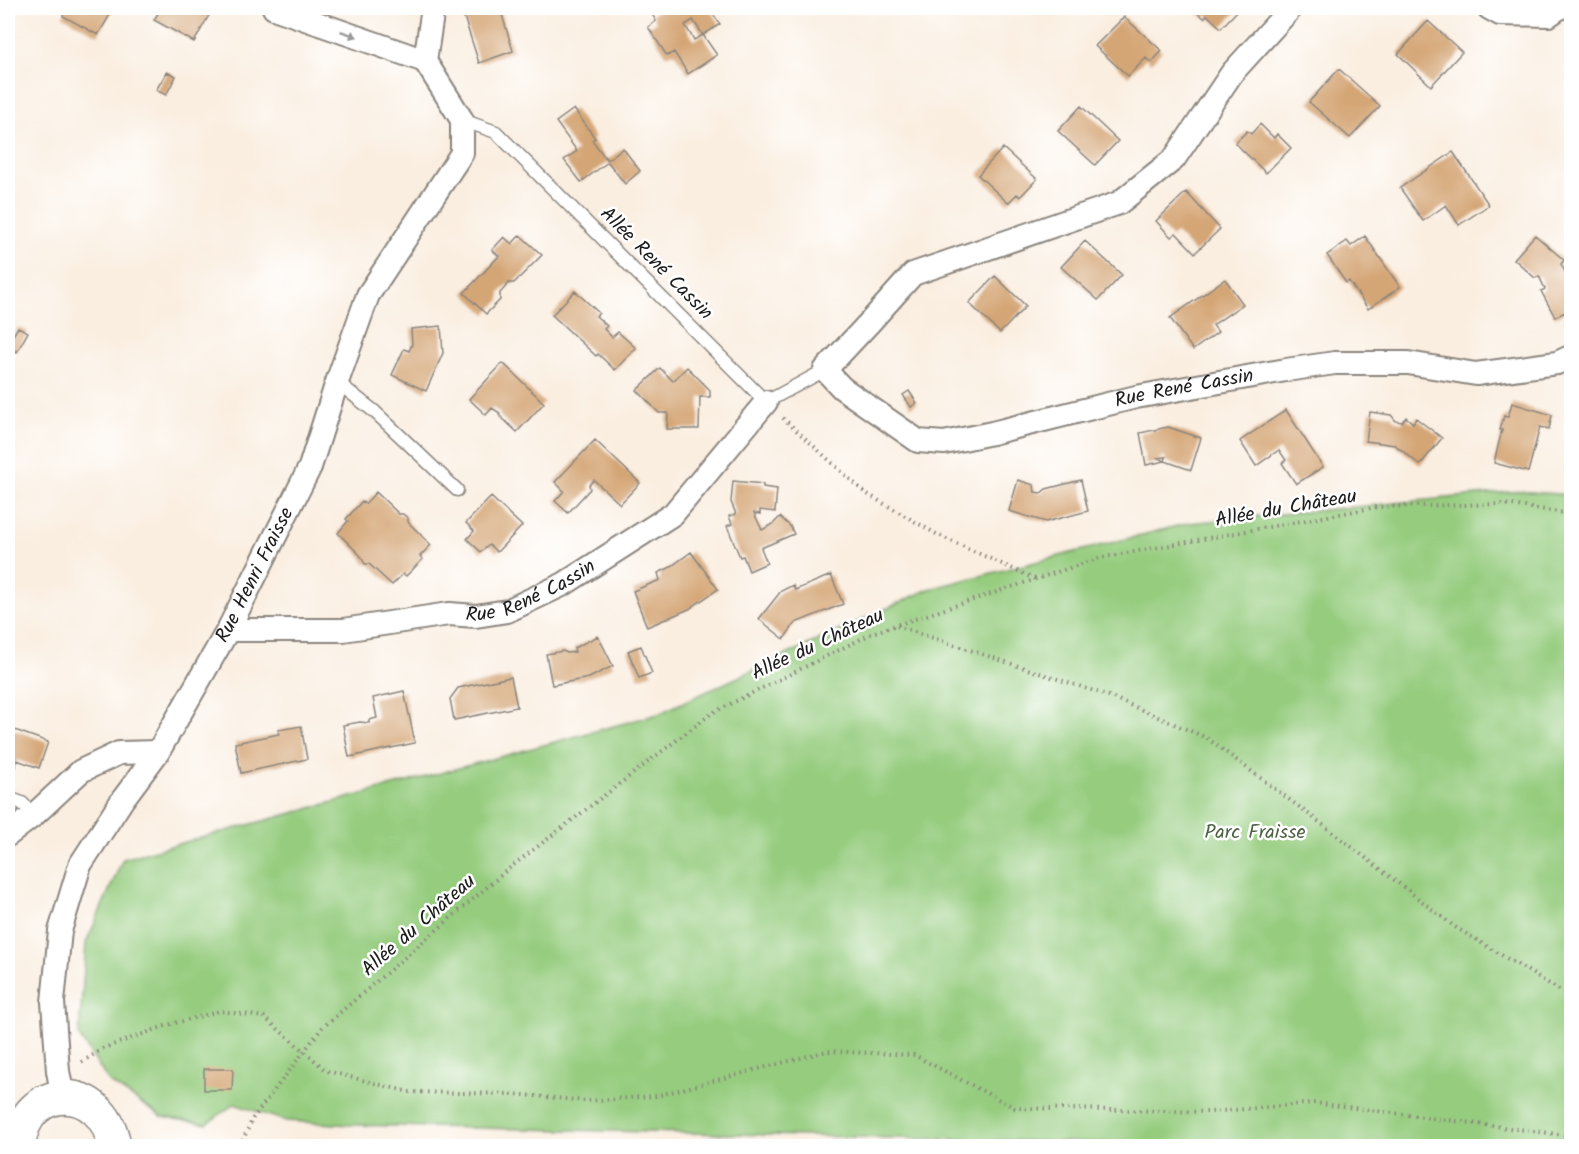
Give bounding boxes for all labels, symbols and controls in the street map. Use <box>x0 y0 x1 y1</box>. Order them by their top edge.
one-way arrow <box>341 29 359 39</box>
street label: Allée René Cassin <box>592 200 720 328</box>
street label: Rue René Cassin <box>1112 360 1256 418</box>
street label: Allée du Château <box>1213 481 1360 537</box>
street label: Rue Henri Fraisse <box>208 502 303 649</box>
street label: Rue René Cassin <box>464 551 602 632</box>
street label: Allée du Château <box>746 600 890 690</box>
park label: Parc Fraisse <box>1204 817 1306 849</box>
street label: Allée du Château <box>354 867 484 985</box>

